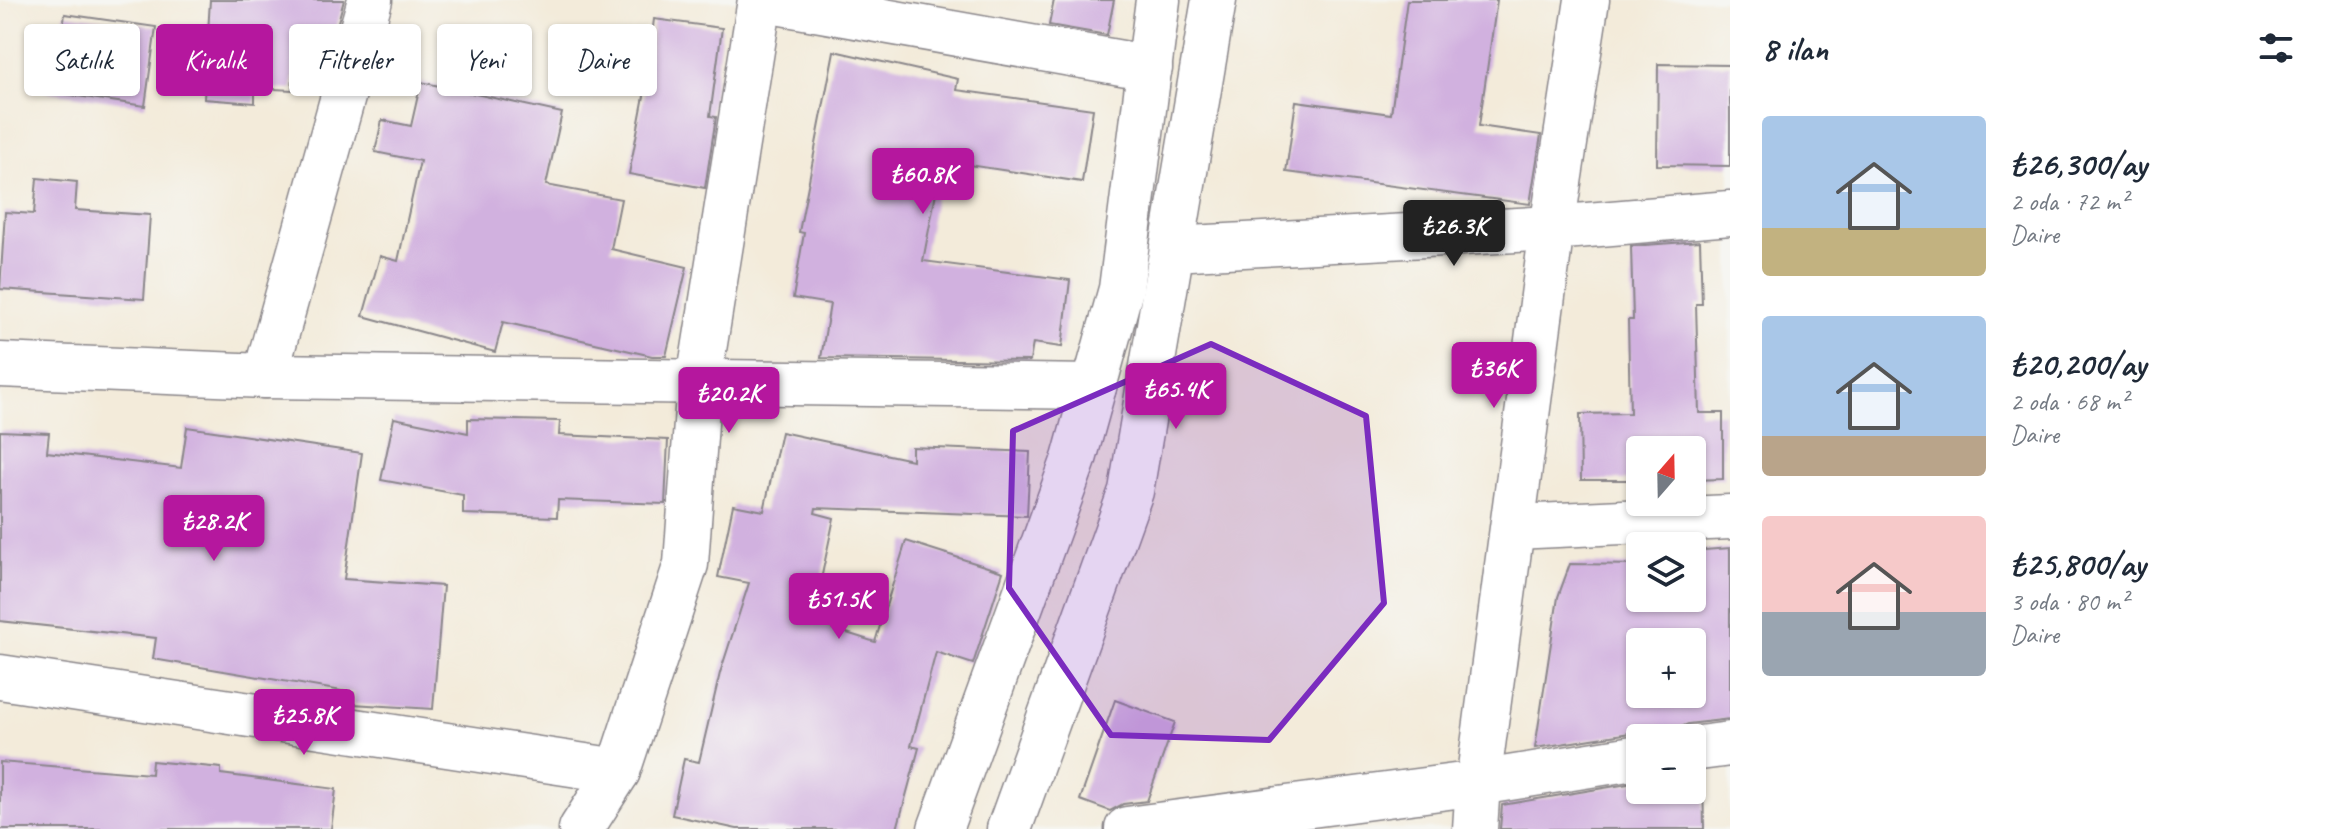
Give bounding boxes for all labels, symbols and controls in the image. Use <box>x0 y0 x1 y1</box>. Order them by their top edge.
chip: Satılık <box>24 24 140 96</box>
chip: Kiralık <box>156 24 273 96</box>
chip: Filtreler <box>289 24 421 96</box>
chip: Yeni <box>437 24 532 96</box>
chip: Daire <box>548 24 657 96</box>
icon: filters <box>2254 26 2298 70</box>
text: 8 ilan <box>1762 27 1828 70</box>
text: ₺26,300/ay <box>2010 142 2147 185</box>
pin: ₺60.8K <box>858 148 988 216</box>
icon: home <box>1826 148 1922 244</box>
text: ₺60.8K <box>890 157 956 190</box>
text: 2 oda · 72 m² <box>2010 185 2128 218</box>
pin: ₺26.3K <box>1389 200 1519 268</box>
text: ₺26.3K <box>1421 209 1487 242</box>
text: Daire <box>2010 218 2059 251</box>
pin: ₺36K <box>1447 342 1541 410</box>
text: ₺20,200/ay <box>2010 342 2146 385</box>
icon: home <box>1826 348 1922 444</box>
text: ₺36K <box>1470 351 1518 384</box>
pin: ₺65.4K <box>1111 363 1241 431</box>
pin: ₺20.2K <box>664 367 794 435</box>
text: ₺65.4K <box>1143 372 1209 405</box>
text: ₺20.2K <box>696 376 762 409</box>
text: 2 oda · 68 m² <box>2010 385 2128 418</box>
text: Daire <box>2010 418 2059 451</box>
north arrow <box>1626 436 1706 516</box>
map controls <box>1626 436 1706 804</box>
pin: ₺28.2K <box>149 495 279 563</box>
text: ₺28.2K <box>181 504 247 537</box>
button: layers <box>1626 532 1706 612</box>
text: ₺25,800/ay <box>2010 542 2145 585</box>
icon: home <box>1826 548 1922 644</box>
pin: ₺51.5K <box>774 573 904 641</box>
text: ₺51.5K <box>807 582 871 615</box>
text: 3 oda · 80 m² <box>2010 585 2128 618</box>
text: Daire <box>2010 618 2059 651</box>
button: + <box>1626 628 1706 708</box>
pin: ₺25.8K <box>239 689 369 757</box>
text: ₺25.8K <box>272 698 336 731</box>
button: − <box>1626 724 1706 804</box>

